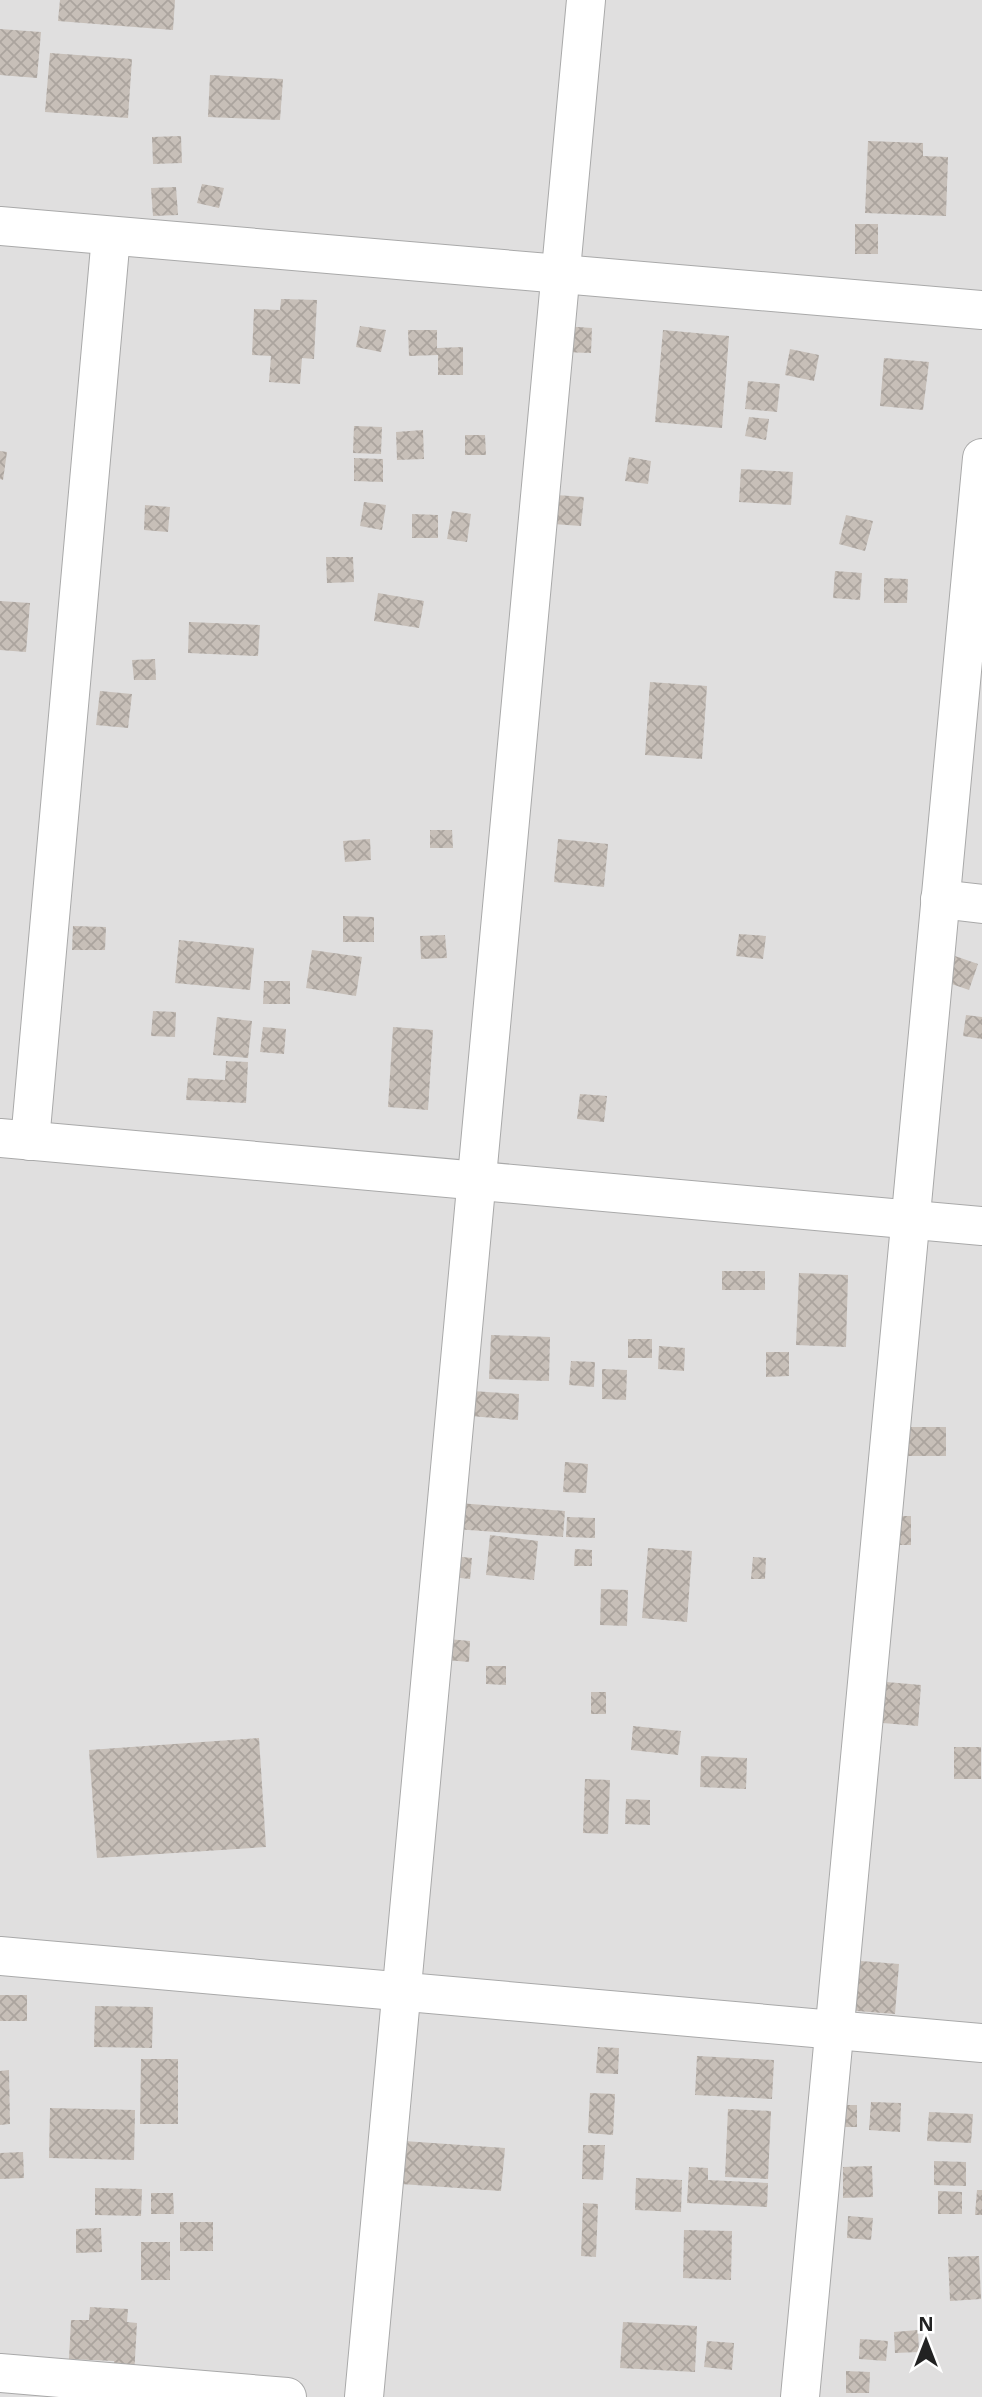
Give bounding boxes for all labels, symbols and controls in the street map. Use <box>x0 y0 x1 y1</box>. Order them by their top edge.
north arrow <box>891 2306 961 2376</box>
text: N <box>918 2311 934 2337</box>

